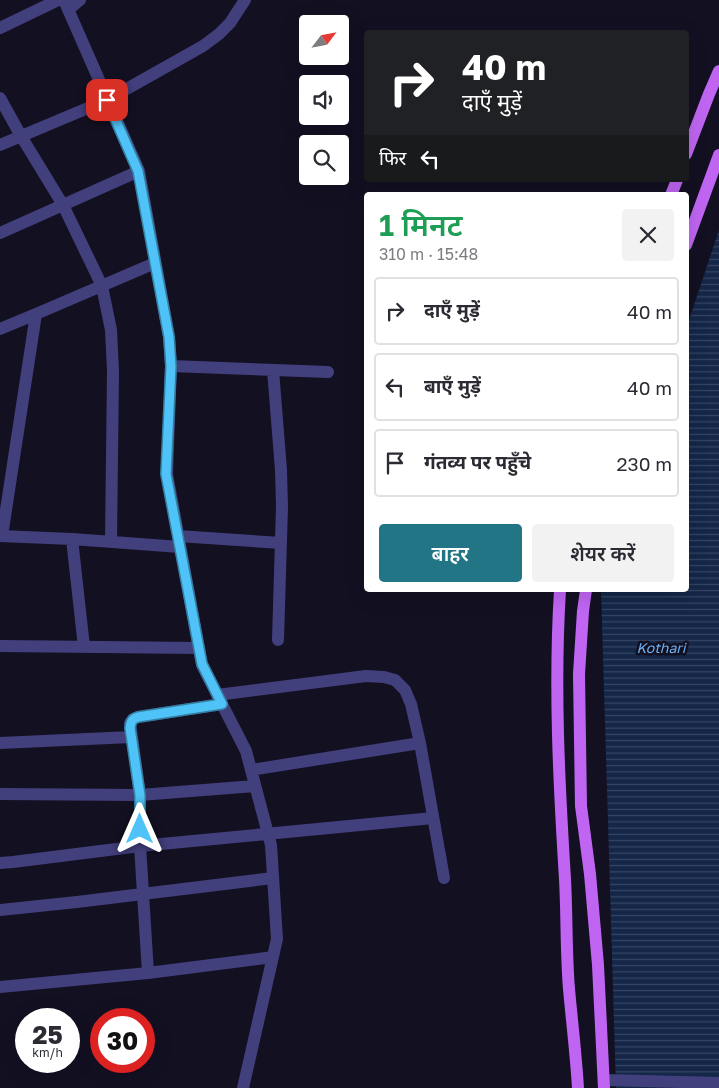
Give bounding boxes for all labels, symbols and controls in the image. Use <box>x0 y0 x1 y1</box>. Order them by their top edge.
north arrow <box>299 15 349 65</box>
map controls <box>299 15 349 185</box>
text: 40 m <box>462 46 546 88</box>
icon: right <box>379 50 444 115</box>
button: sound <box>299 75 349 125</box>
pin <box>86 79 128 121</box>
icon: arrive <box>93 86 121 114</box>
text: दाएँ मुड़ें <box>462 88 522 115</box>
button: search <box>299 135 349 185</box>
icon: left <box>416 145 444 173</box>
text: फिर <box>379 146 406 169</box>
text: 1 मिनट <box>379 207 463 243</box>
button: close <box>622 209 674 261</box>
text: 310 m · 15:48 <box>379 244 478 264</box>
icon: right <box>381 297 409 325</box>
text: दाएँ मुड़ें <box>424 298 480 321</box>
text: 40 m <box>627 300 672 323</box>
icon: left <box>381 373 409 401</box>
text: बाएँ मुड़ें <box>424 374 481 397</box>
text: 40 m <box>627 376 672 399</box>
icon: arrive <box>381 449 409 477</box>
text: गंतव्य पर पहुँचे <box>424 450 531 473</box>
text: 230 m <box>617 452 672 475</box>
button: बाहर <box>379 524 522 582</box>
button: शेयर करें <box>532 524 674 582</box>
water label: Kothari <box>636 639 688 656</box>
position arrow <box>113 802 165 854</box>
speed limit sign: 30 <box>90 1008 155 1073</box>
text: 25 <box>32 1019 63 1050</box>
text: km/h <box>32 1045 63 1060</box>

